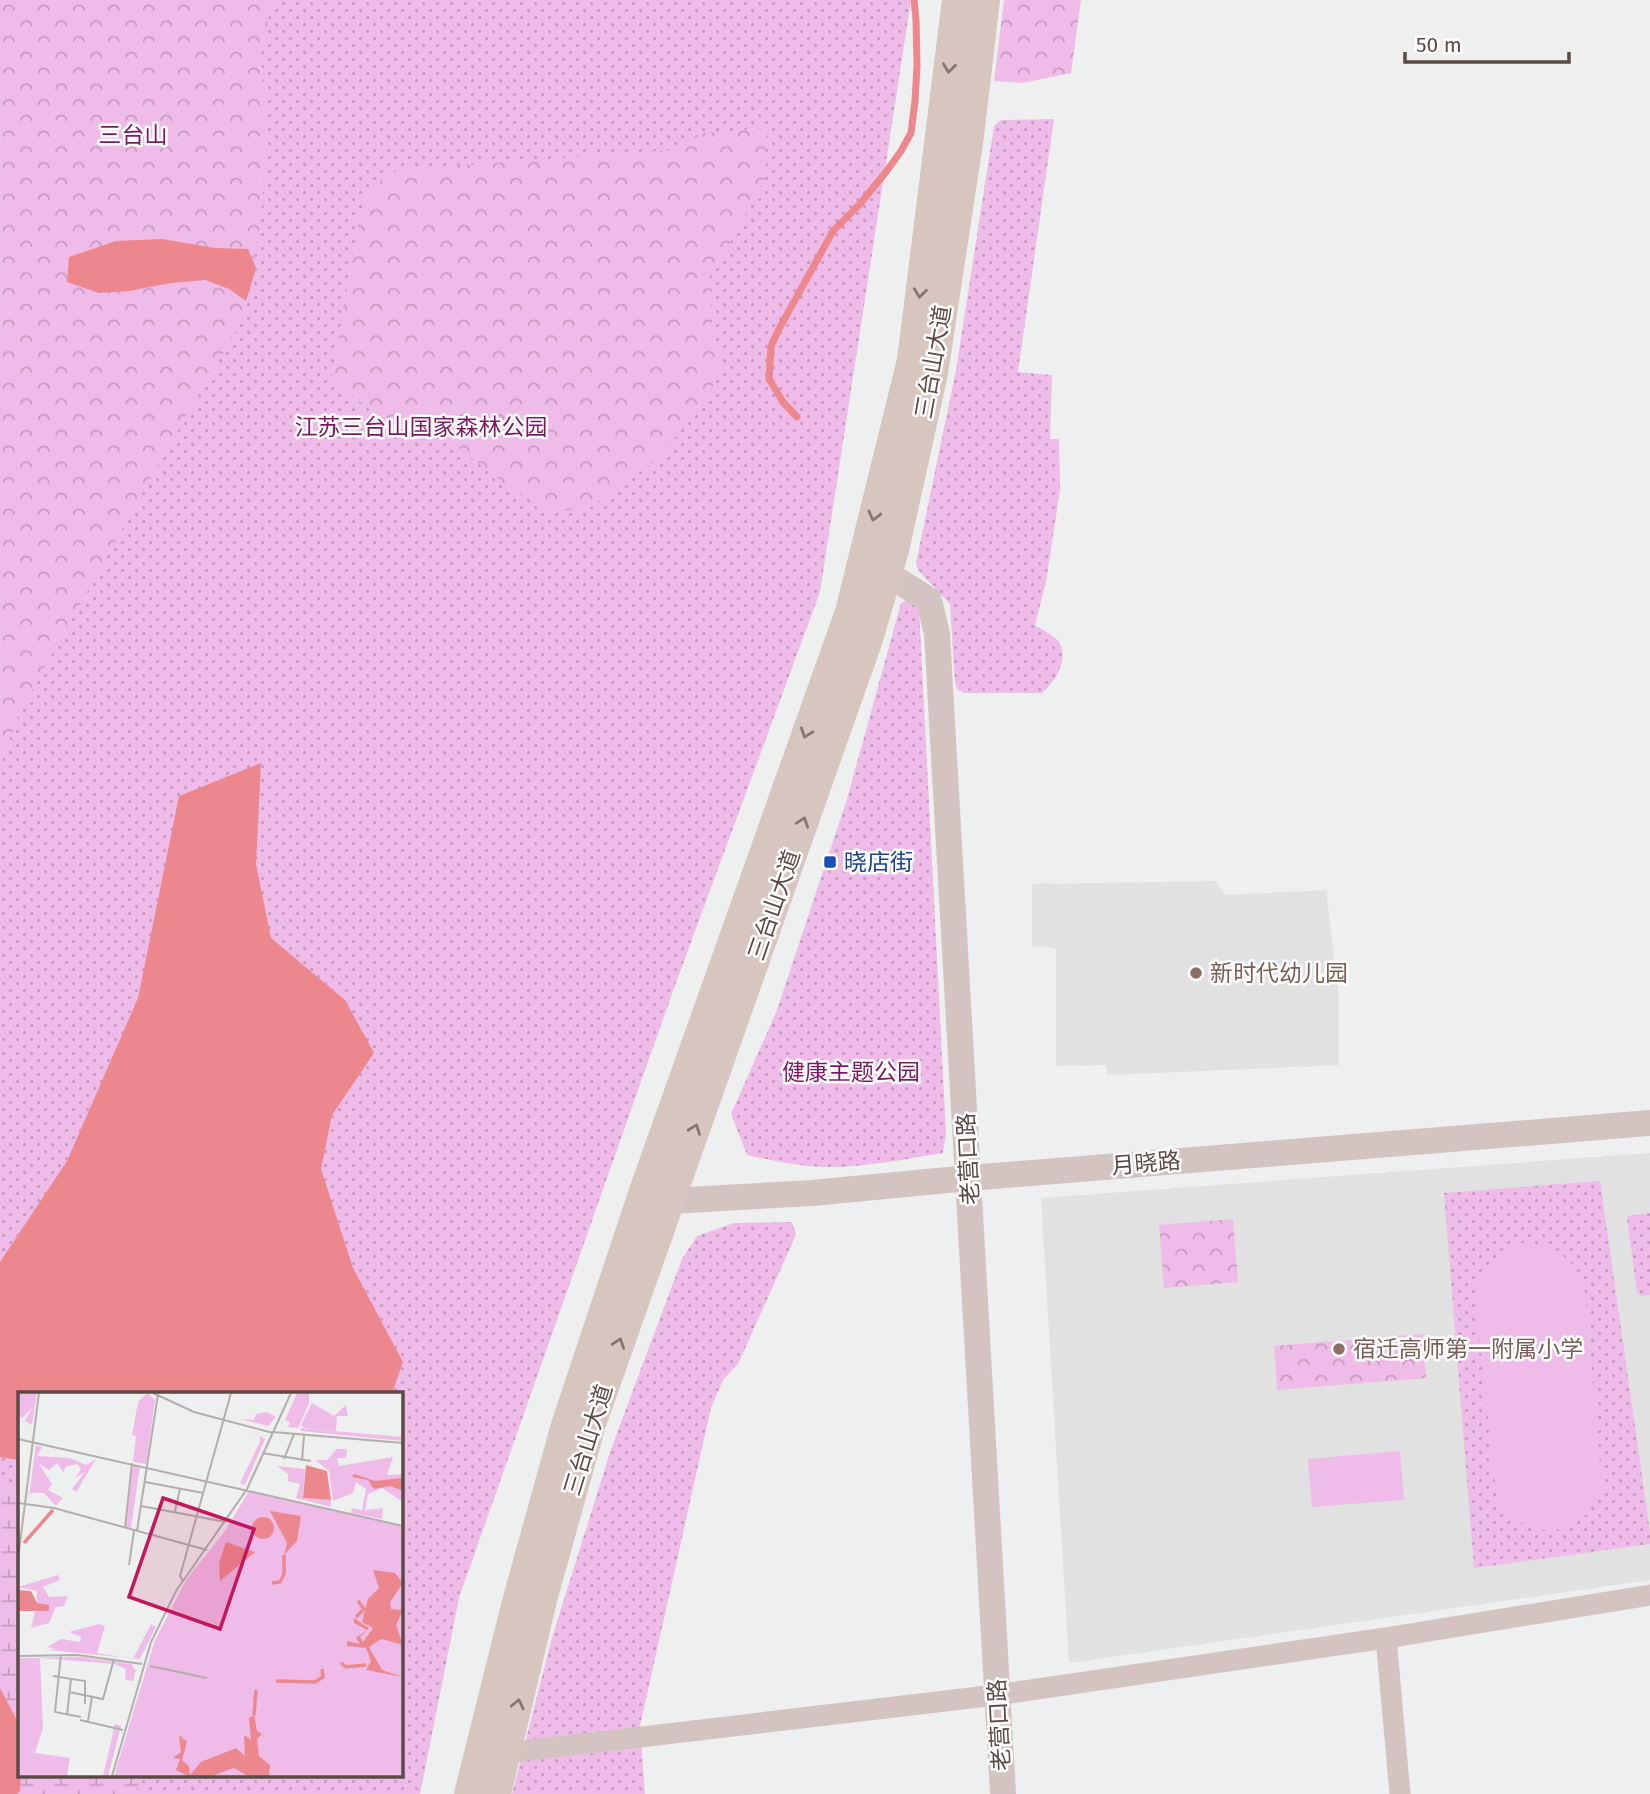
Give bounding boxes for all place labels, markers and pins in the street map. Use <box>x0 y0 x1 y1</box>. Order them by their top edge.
place label: 晓店街 <box>844 848 913 876</box>
marker: 晓店街 <box>822 854 838 870</box>
place label: 新时代幼儿园 <box>1210 959 1348 987</box>
marker: 新时代幼儿园 <box>1188 965 1204 981</box>
place label: 宿迁高师第一附属小学 <box>1353 1335 1583 1363</box>
marker: 宿迁高师第一附属小学 <box>1331 1341 1347 1357</box>

